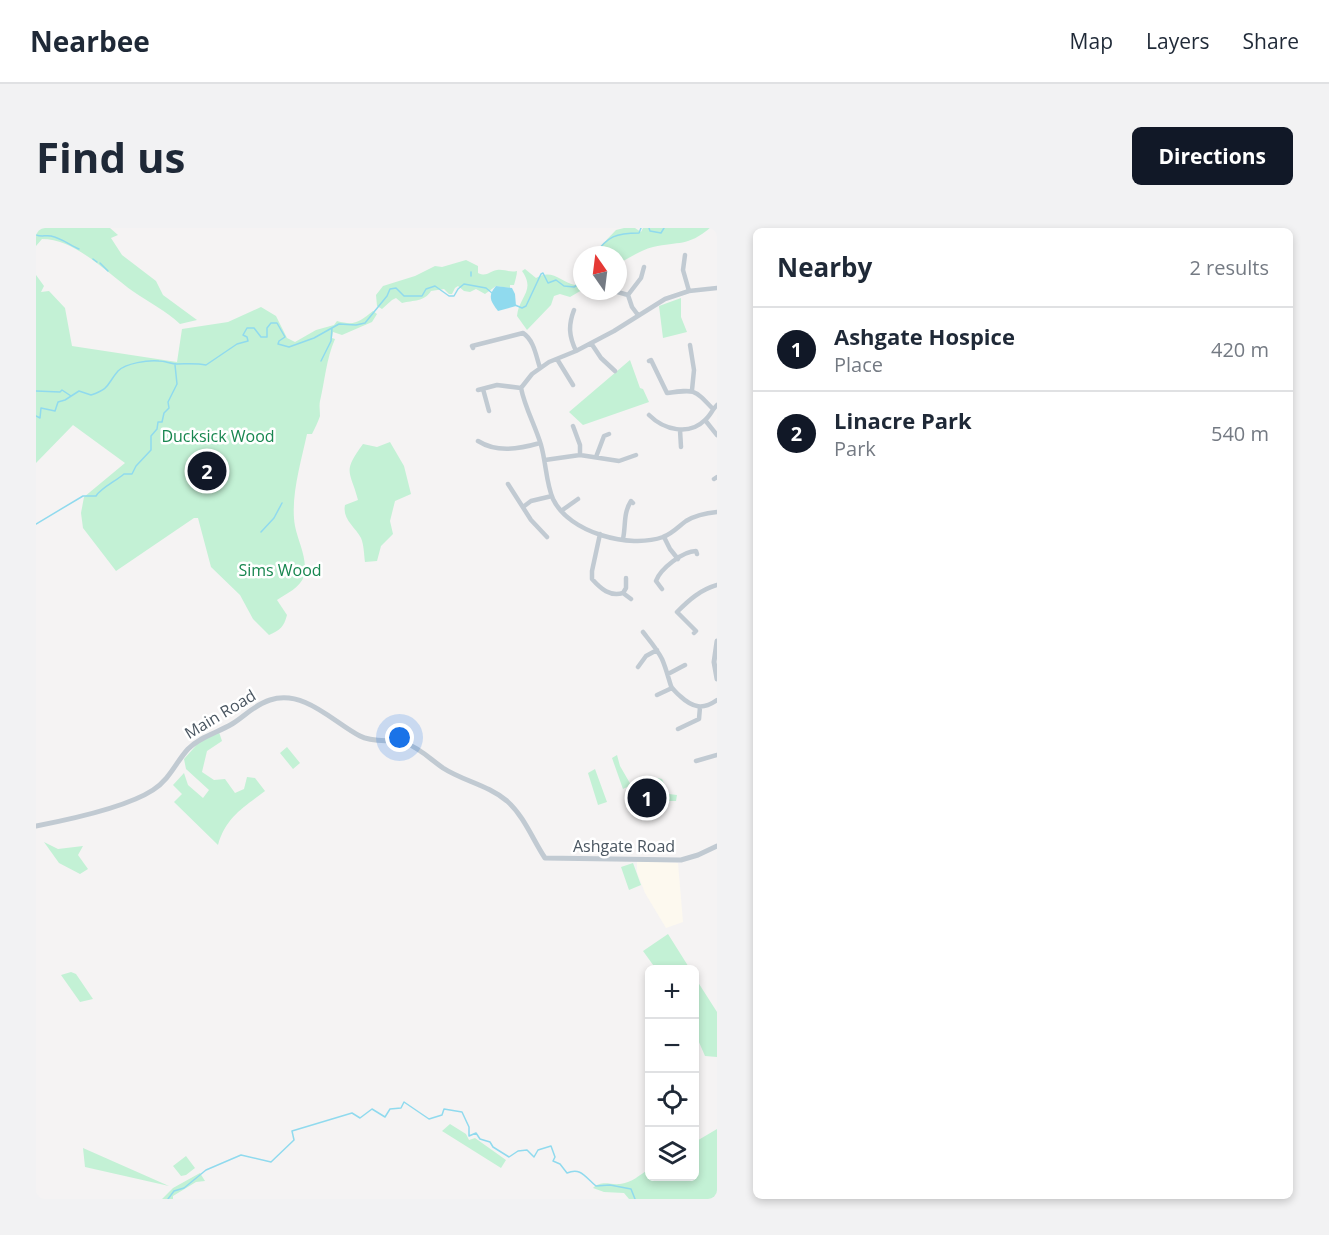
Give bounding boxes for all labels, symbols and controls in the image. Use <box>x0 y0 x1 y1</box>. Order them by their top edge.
text: Nearbee <box>30 22 150 60</box>
text: Map <box>1070 27 1113 55</box>
text: Layers <box>1146 27 1210 55</box>
text: Share <box>1243 27 1299 55</box>
button: Directions <box>1132 127 1293 185</box>
text: Find us <box>36 128 185 185</box>
north arrow <box>573 246 627 300</box>
text: Nearby <box>777 249 872 285</box>
text: 2 results <box>1189 254 1269 281</box>
text: Ashgate Hospice <box>834 321 1015 351</box>
text: 1 <box>791 336 802 363</box>
text: 420 m <box>1211 336 1269 363</box>
text: Place <box>834 351 883 378</box>
text: Linacre Park <box>834 405 972 435</box>
text: 2 <box>791 420 802 447</box>
text: 540 m <box>1211 420 1269 447</box>
park label: Ducksick Wood <box>161 425 275 447</box>
text: Park <box>834 435 876 462</box>
pin: 2 <box>188 448 226 494</box>
park label: Sims Wood <box>238 559 322 581</box>
street label: Main Road <box>180 684 260 744</box>
your location <box>385 723 414 752</box>
pin: 1 <box>628 776 666 820</box>
street label: Ashgate Road <box>573 835 675 857</box>
map controls <box>645 965 699 1181</box>
button: + <box>645 965 699 1019</box>
button: − <box>645 1019 699 1073</box>
button: locate <box>645 1073 699 1127</box>
button: layers <box>645 1127 699 1181</box>

